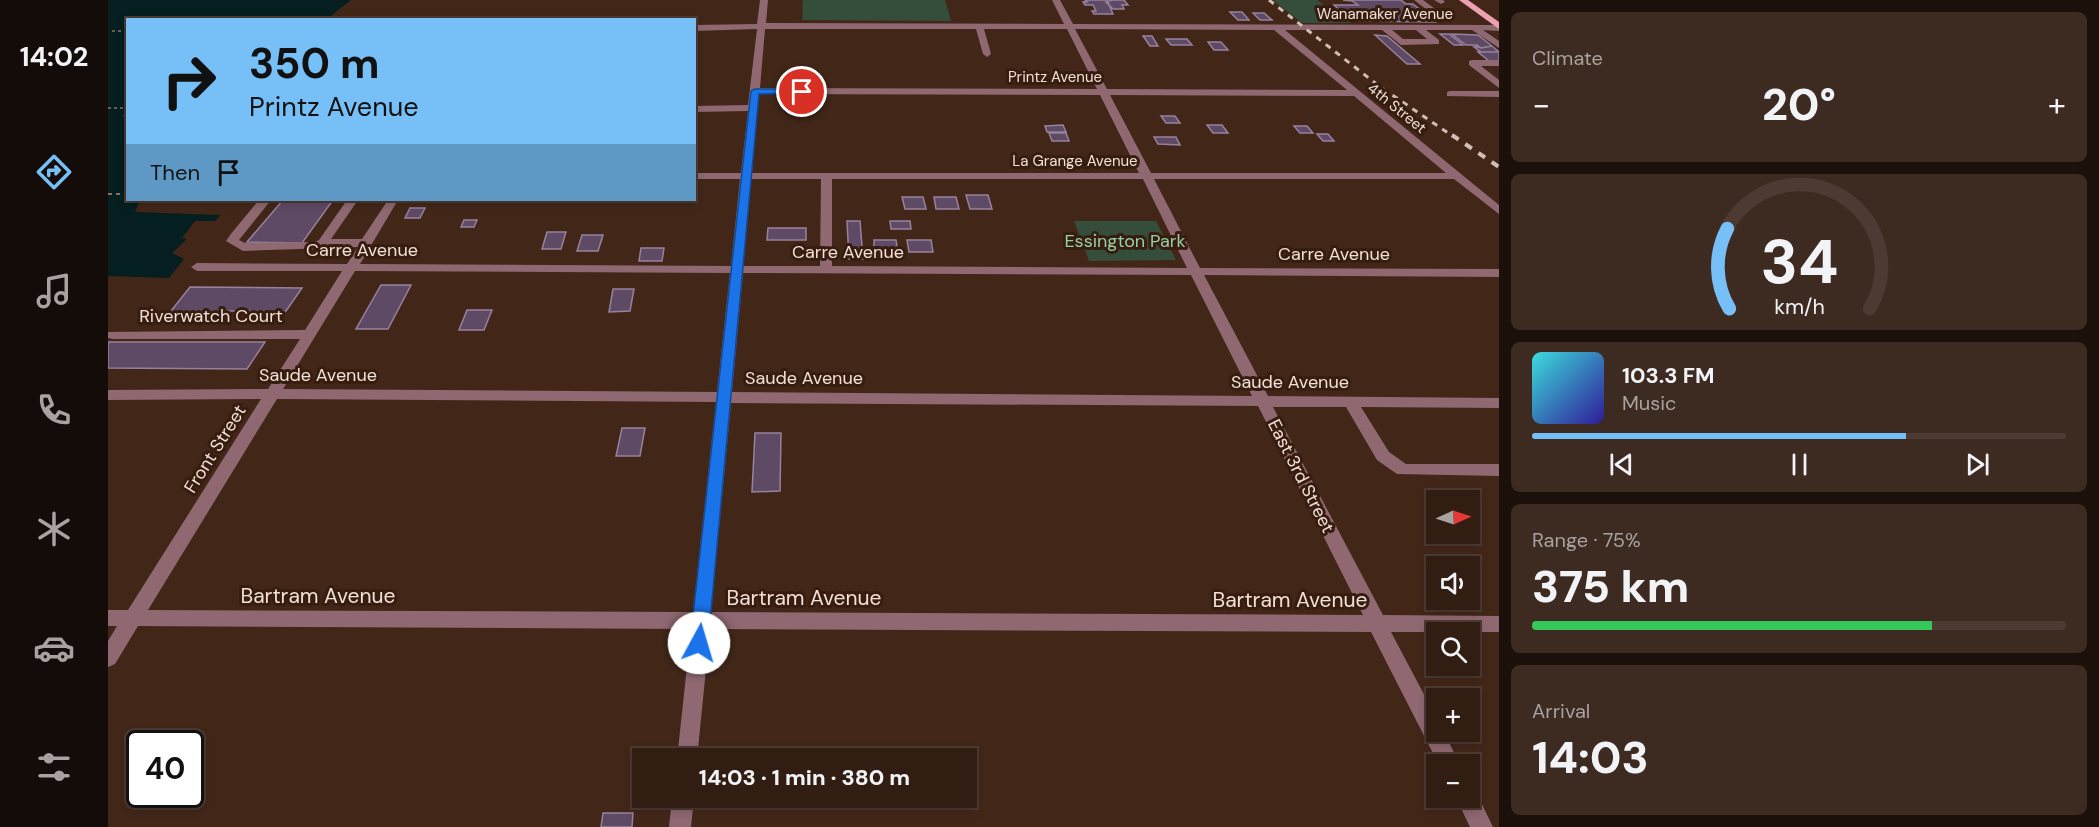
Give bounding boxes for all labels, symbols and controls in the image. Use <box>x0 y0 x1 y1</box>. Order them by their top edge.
street label: Wanamaker Avenue <box>1317 4 1453 24</box>
text: 350 m <box>249 36 379 91</box>
text: 14:02 <box>20 39 88 74</box>
icon: right <box>150 42 228 120</box>
text: Climate <box>1532 45 1603 71</box>
pin <box>776 66 827 117</box>
street label: Printz Avenue <box>1008 67 1102 87</box>
icon: arrive <box>785 75 818 108</box>
text: 20° <box>1762 75 1836 134</box>
street label: 4th Street <box>1363 78 1431 138</box>
text: − <box>1532 83 1550 126</box>
text: + <box>2048 83 2066 126</box>
text: Printz Avenue <box>249 89 419 124</box>
icon: directions <box>33 151 75 193</box>
street label: La Grange Avenue <box>1012 151 1138 171</box>
icon: arrive <box>212 156 245 189</box>
text: Then <box>150 158 200 187</box>
text: 34 <box>1760 221 1838 302</box>
park label: Essington Park <box>1064 229 1186 253</box>
street label: Carre Avenue <box>306 238 418 262</box>
street label: Carre Avenue <box>792 240 904 264</box>
street label: Carre Avenue <box>1278 242 1390 266</box>
icon: music <box>33 270 75 312</box>
text: km/h <box>1774 293 1824 321</box>
street label: Riverwatch Court <box>139 304 283 328</box>
text: 103.3 FM <box>1622 361 1714 390</box>
street label: Saude Avenue <box>259 363 377 387</box>
street label: Saude Avenue <box>745 366 863 390</box>
street label: Saude Avenue <box>1231 370 1349 394</box>
icon: phone <box>33 389 75 431</box>
text: Music <box>1622 390 1677 416</box>
street label: Front Street <box>178 400 252 498</box>
street label: East 3rd Street <box>1262 415 1340 537</box>
icon: previous <box>1605 448 1638 481</box>
icon: pause <box>1783 448 1816 481</box>
icon: next <box>1961 448 1994 481</box>
north arrow <box>1426 490 1480 544</box>
map controls <box>1426 490 1480 808</box>
icon: climate <box>33 508 75 550</box>
text: Range · 75% <box>1532 527 1641 553</box>
button: sound <box>1426 556 1480 610</box>
text: 375 km <box>1532 557 1689 616</box>
street label: Bartram Avenue <box>241 582 396 610</box>
street label: Bartram Avenue <box>727 584 882 612</box>
street label: Bartram Avenue <box>1213 586 1368 614</box>
position arrow <box>667 611 731 675</box>
button: search <box>1426 622 1480 676</box>
icon: car <box>33 627 75 669</box>
button: + <box>1426 688 1480 742</box>
text: Arrival <box>1532 698 1590 724</box>
text: 14:03 <box>1532 728 1649 787</box>
speed limit sign: 40 <box>126 730 204 808</box>
icon: filters <box>33 746 75 788</box>
button: − <box>1426 754 1480 808</box>
text: 14:03 · 1 min · 380 m <box>699 763 910 792</box>

